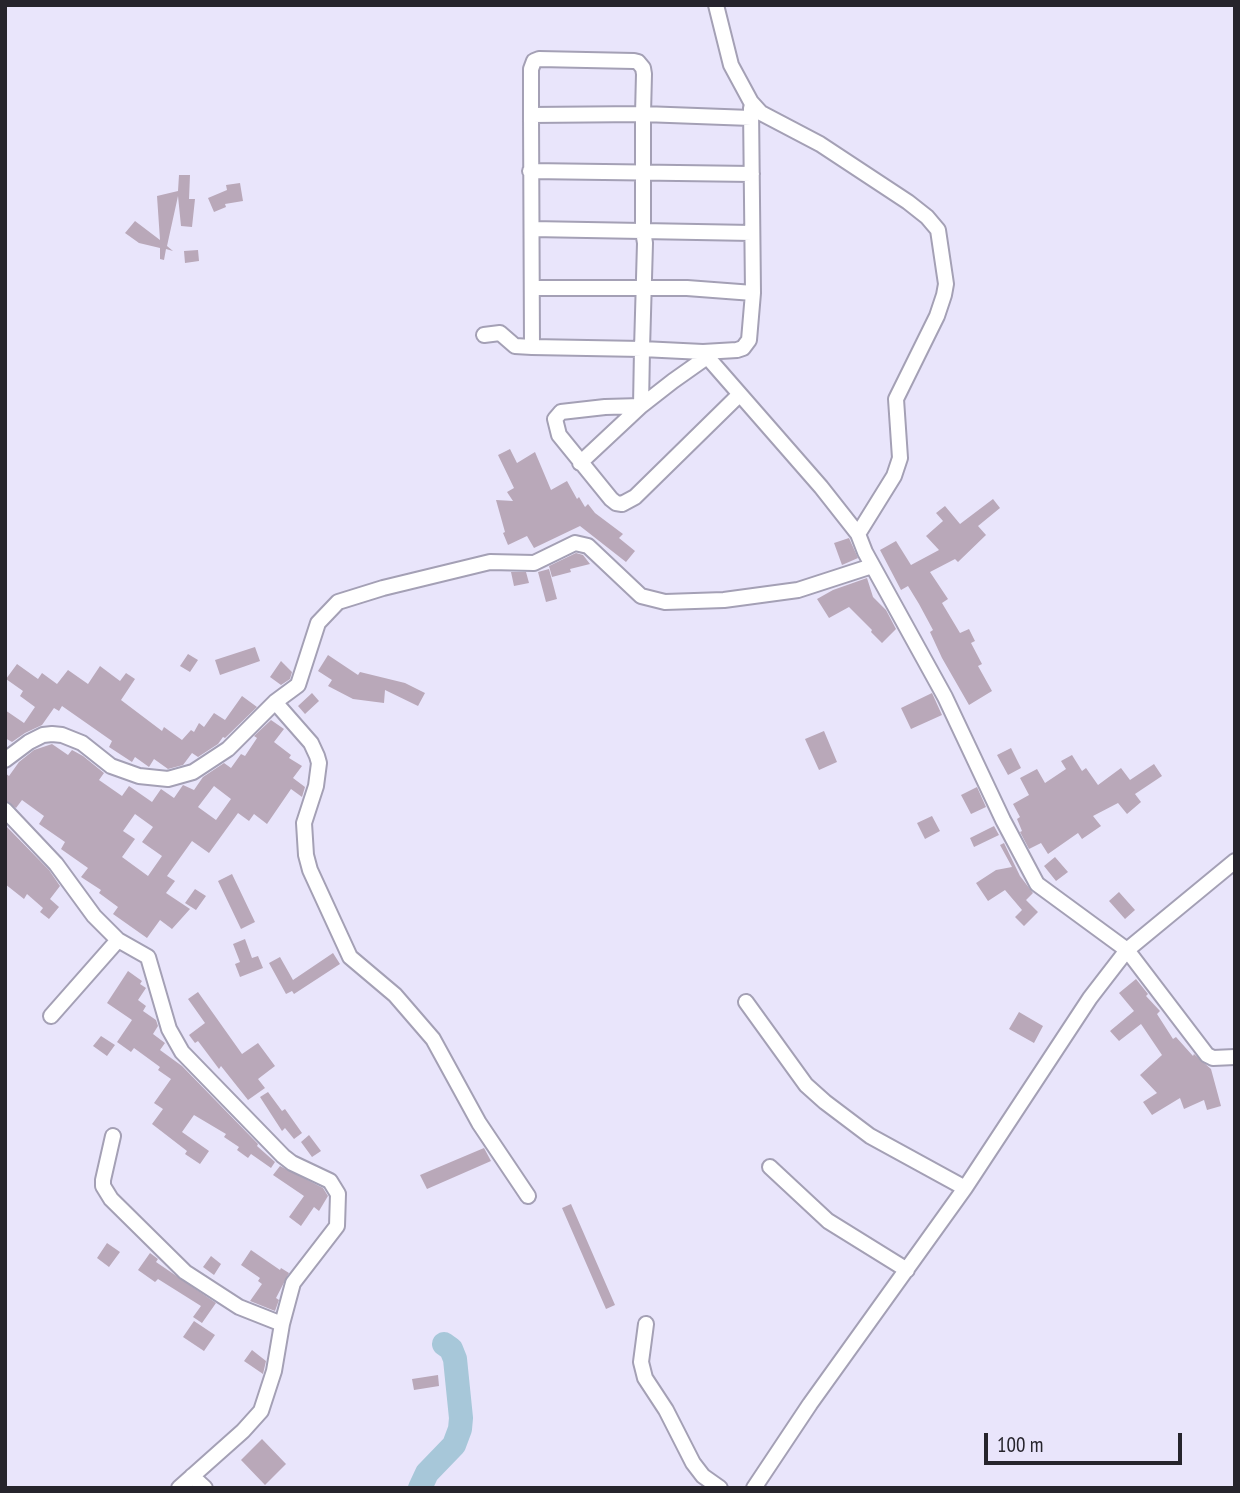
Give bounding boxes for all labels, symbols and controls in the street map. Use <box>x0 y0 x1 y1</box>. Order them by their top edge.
scale bar <box>988 1420 1186 1464</box>
text: 100 m <box>997 1431 1043 1458</box>

